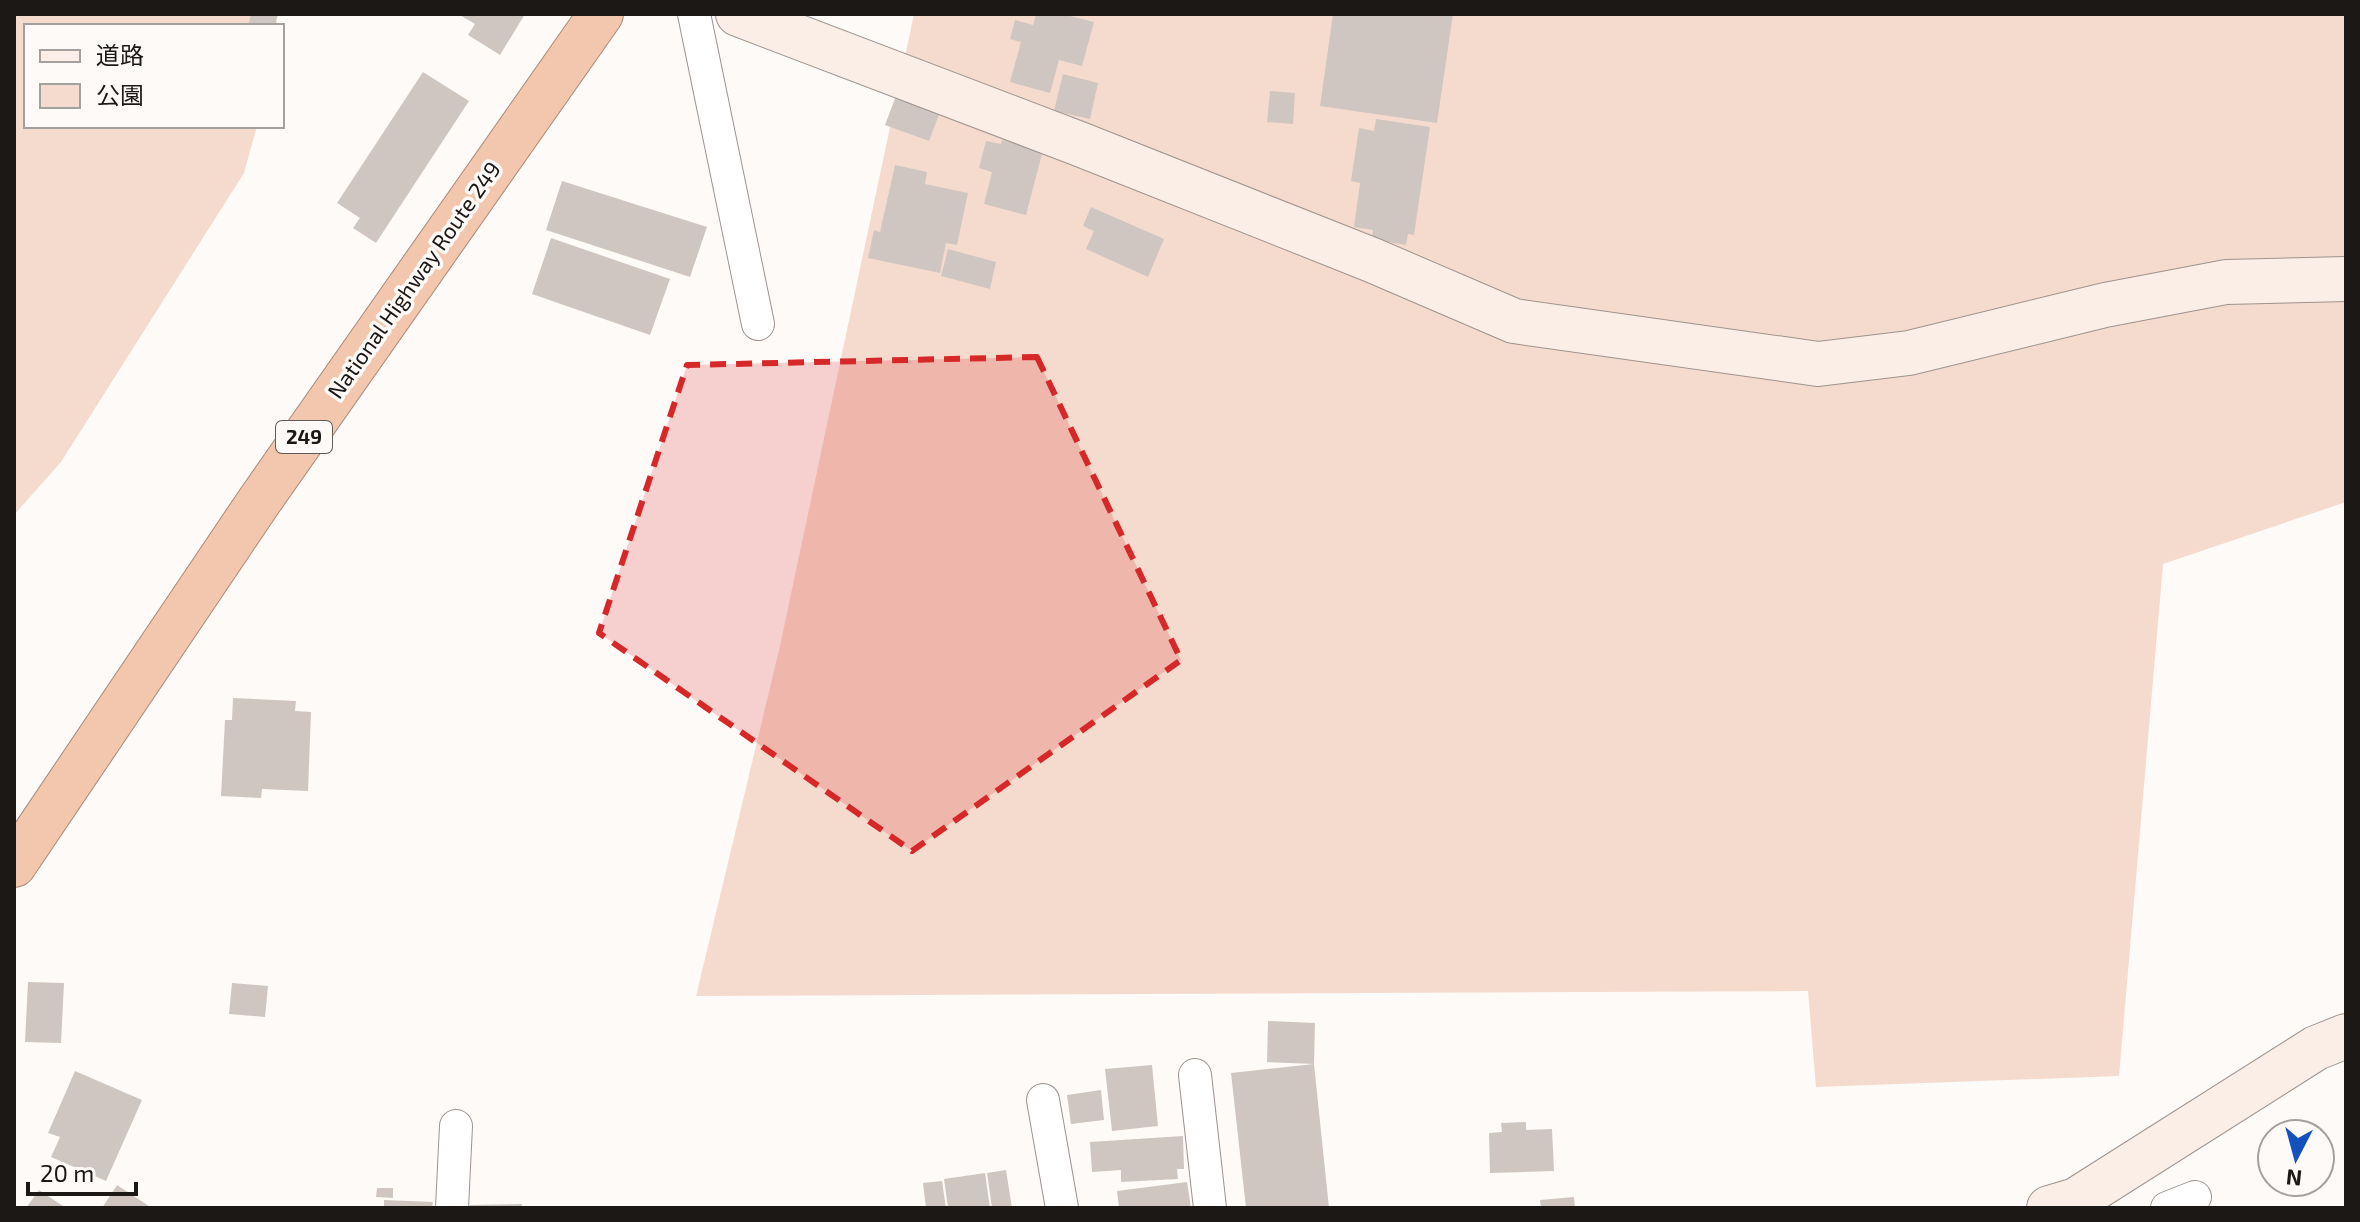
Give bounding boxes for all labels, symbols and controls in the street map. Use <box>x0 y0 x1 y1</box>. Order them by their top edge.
legend <box>24 24 284 128</box>
text: 道路 <box>96 40 144 69</box>
text: 公園 <box>96 80 144 109</box>
street label: National Highway Route 249 <box>321 156 505 403</box>
road number: 249 <box>276 421 332 453</box>
north arrow <box>2256 1118 2336 1198</box>
scale bar <box>28 1146 136 1196</box>
text: 20 m <box>40 1158 94 1187</box>
text: N <box>2285 1165 2303 1193</box>

